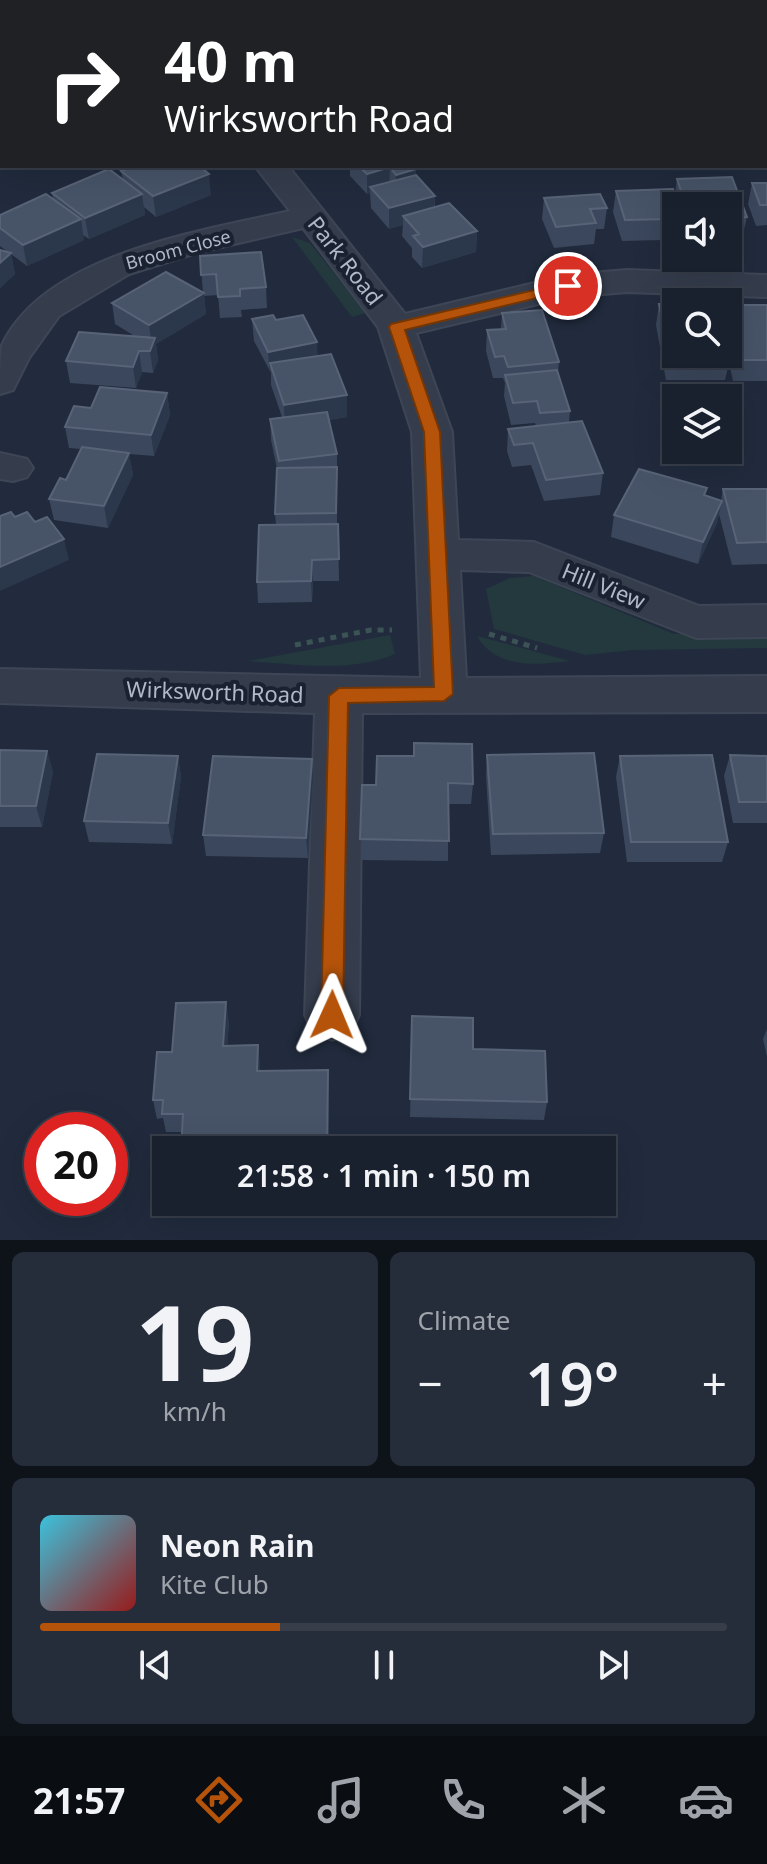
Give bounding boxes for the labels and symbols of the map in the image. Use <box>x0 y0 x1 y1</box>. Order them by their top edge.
street label: Park Road <box>302 209 390 311</box>
street label: Broom Close <box>123 223 233 275</box>
pin <box>534 252 602 320</box>
street label: Hill View <box>558 555 651 616</box>
street label: Wirksworth Road <box>126 673 304 709</box>
position arrow <box>290 973 374 1057</box>
speed limit sign: 20 <box>24 1112 128 1216</box>

